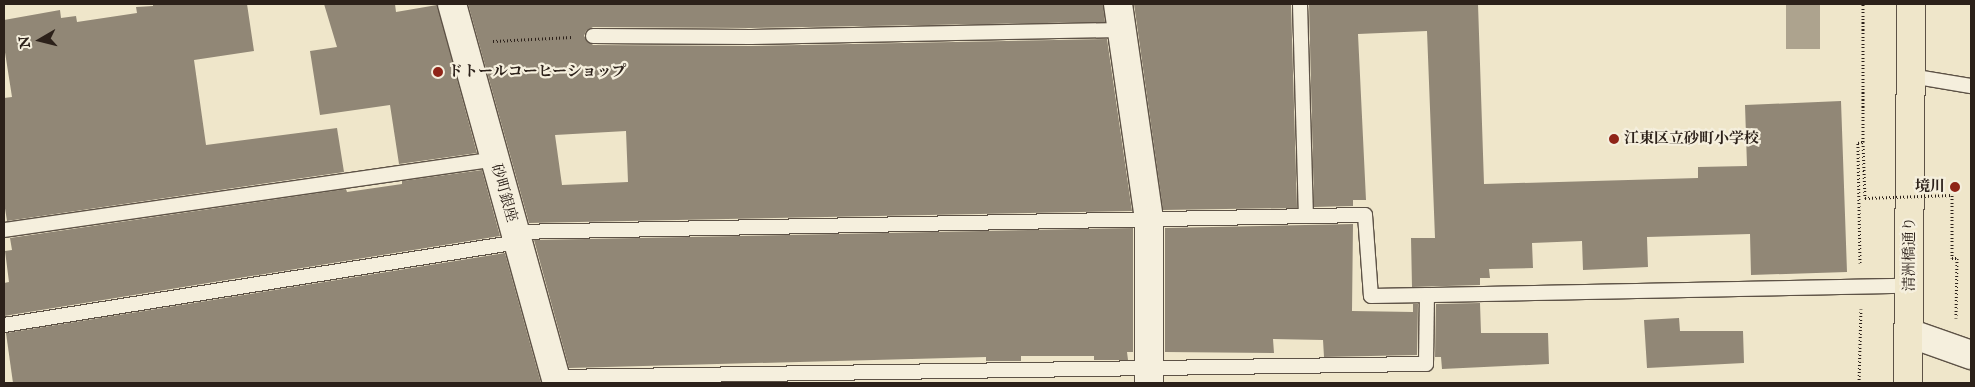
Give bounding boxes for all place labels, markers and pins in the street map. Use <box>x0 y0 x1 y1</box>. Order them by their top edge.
place label: ドトールコーヒーショップ <box>448 63 627 81</box>
marker: ドトールコーヒーショップ <box>432 66 444 78</box>
place label: 江東区立砂町小学校 <box>1624 130 1759 148</box>
marker: 江東区立砂町小学校 <box>1608 133 1620 145</box>
place label: 境川 <box>1915 178 1945 196</box>
marker: 境川 <box>1949 181 1961 193</box>

